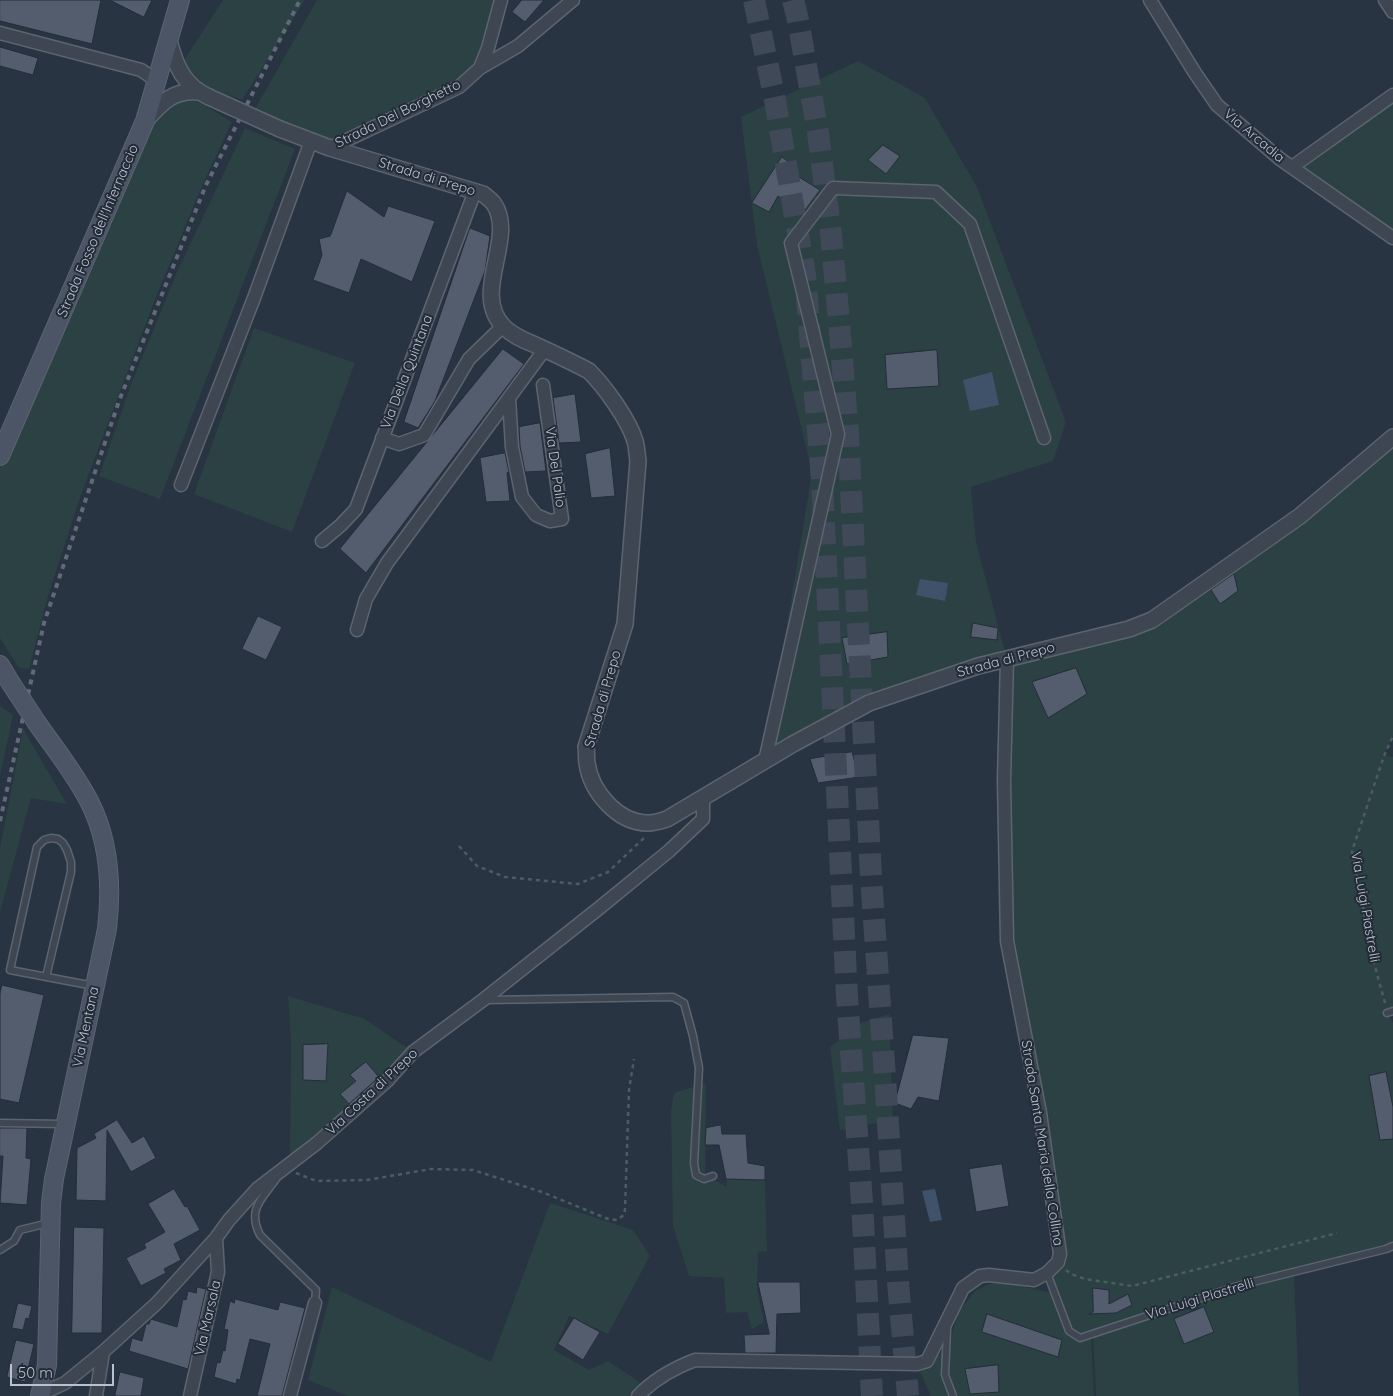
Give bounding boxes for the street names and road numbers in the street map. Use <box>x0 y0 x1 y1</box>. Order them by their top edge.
street label: Strada Del Borghetto <box>333 76 463 152</box>
street label: Via Arcadia <box>1220 106 1288 166</box>
street label: Strada Fosso dell'Infernaccio <box>54 142 142 320</box>
street label: Strada di Prepo <box>376 154 478 200</box>
street label: Via Della Quintana <box>377 312 437 432</box>
street label: Via Del Palio <box>541 426 569 508</box>
street label: Strada di Prepo <box>955 639 1057 681</box>
street label: Strada di Prepo <box>581 648 625 750</box>
street label: Via Luigi Piastrelli <box>1347 850 1383 964</box>
street label: Via Mentana <box>69 985 103 1069</box>
street label: Strada Santa Maria della Collina <box>1017 1039 1067 1247</box>
street label: Via Costa di Prepo <box>323 1045 421 1139</box>
street label: Via Luigi Piastrelli <box>1144 1275 1256 1323</box>
street label: Via Marsala <box>191 1279 225 1357</box>

